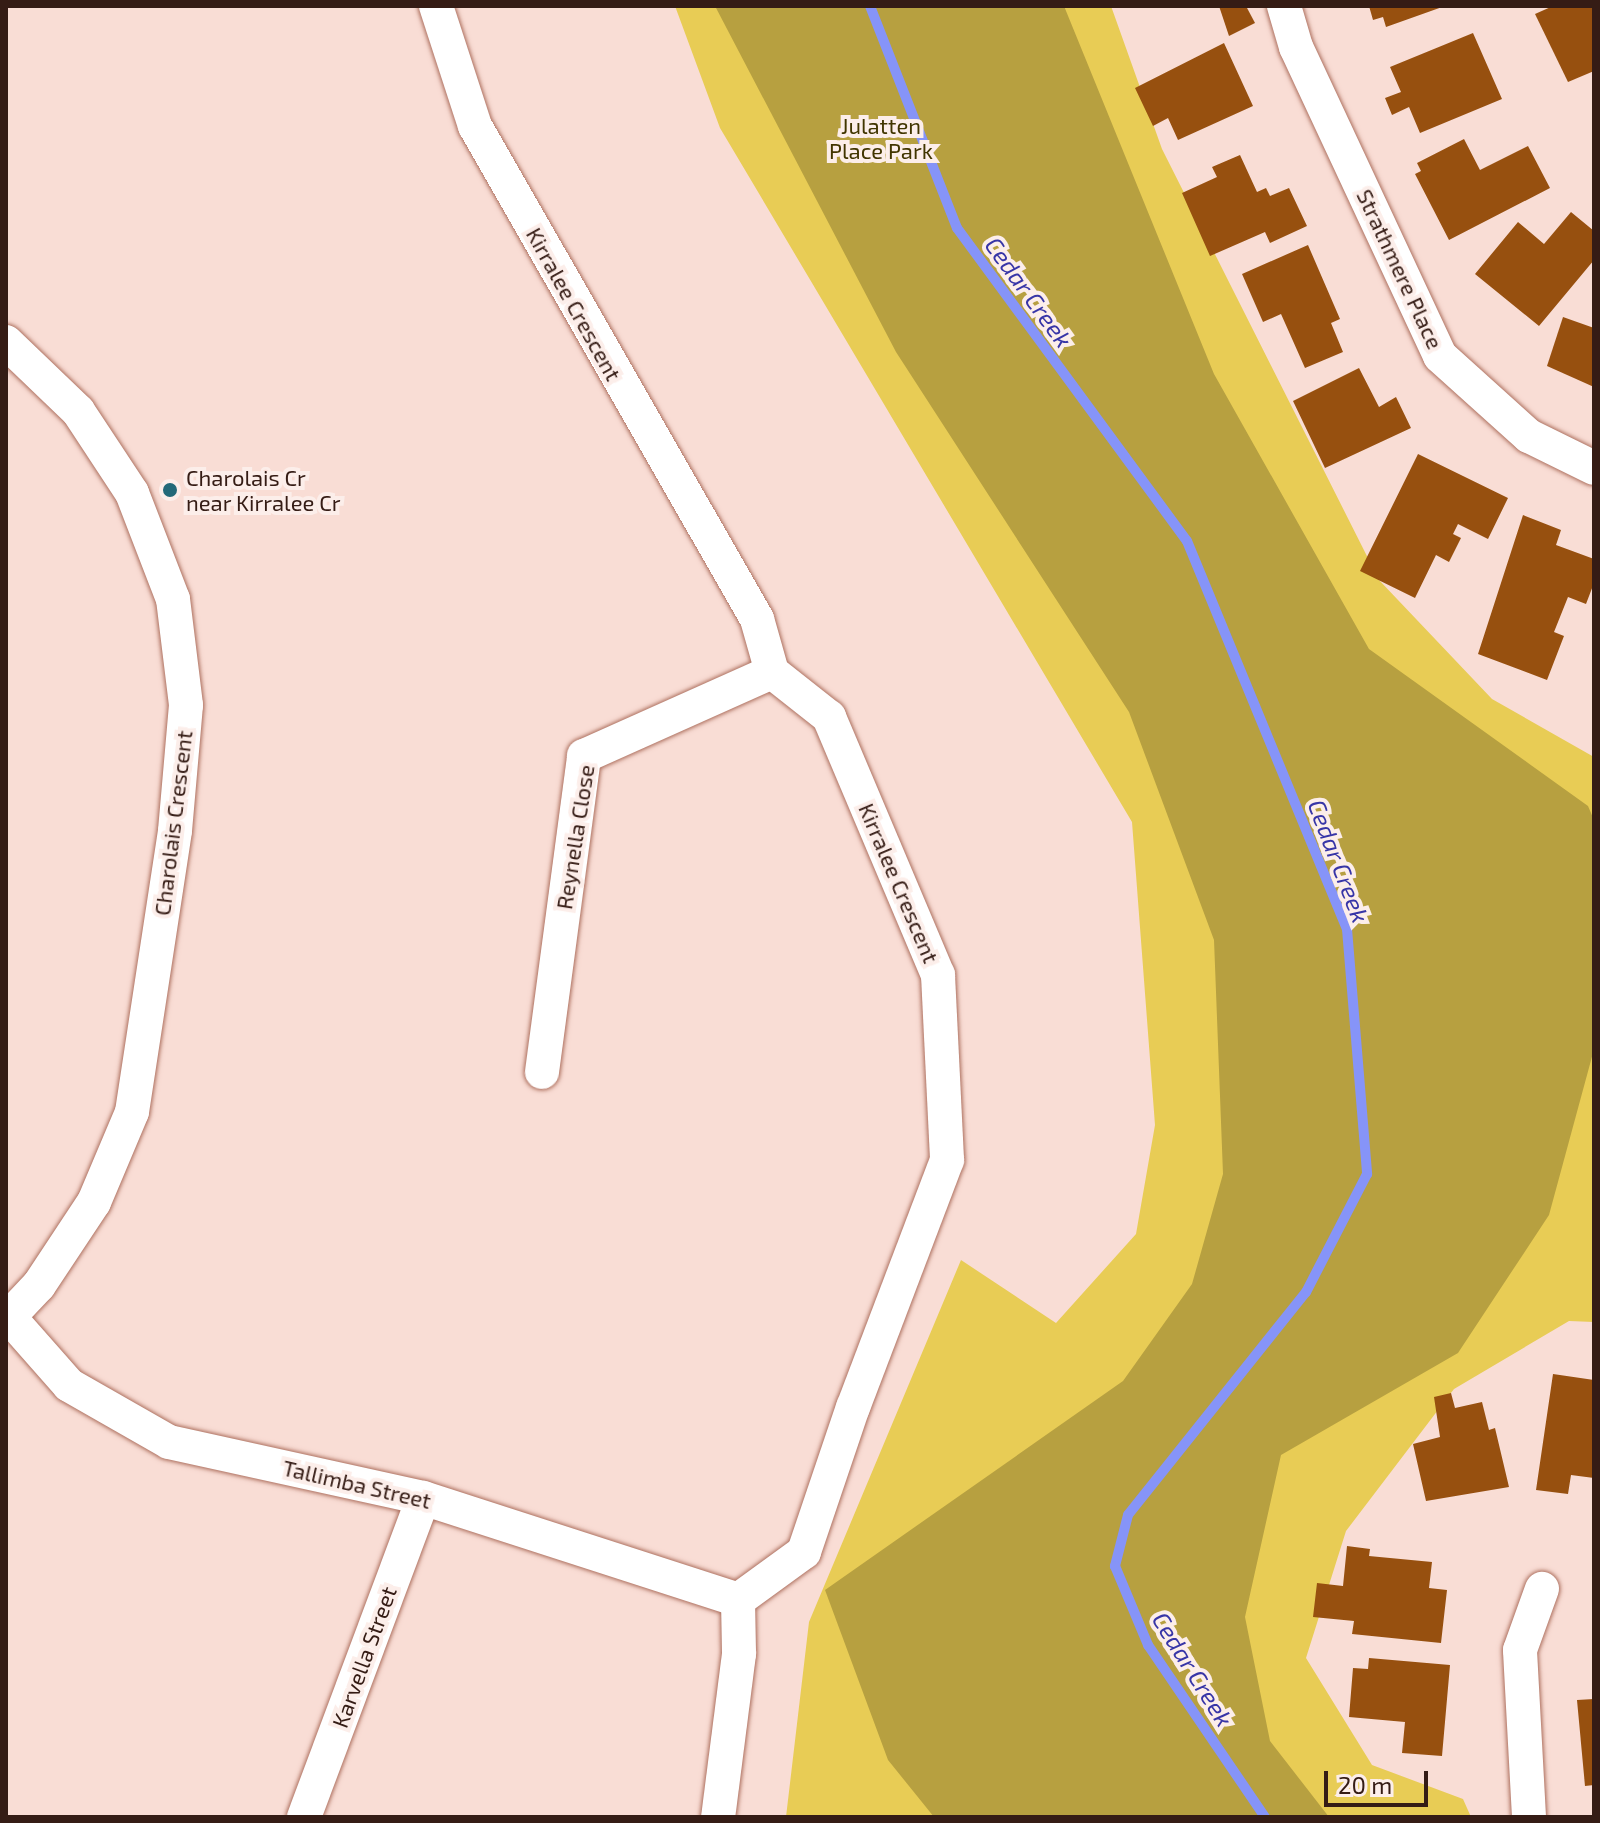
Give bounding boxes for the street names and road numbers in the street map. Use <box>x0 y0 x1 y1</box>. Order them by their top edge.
street label: Strathmere Place <box>1351 185 1449 353</box>
street label: Kirralee Crescent <box>521 223 627 385</box>
street label: Charolais Crescent <box>149 729 197 917</box>
street label: Reynella Close <box>551 763 599 911</box>
street label: Kirralee Crescent <box>853 799 945 967</box>
street label: Tallimba Street <box>280 1454 434 1514</box>
street label: Karvella Street <box>326 1583 402 1731</box>

